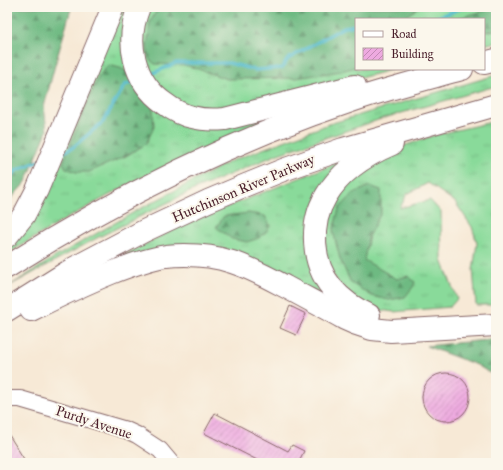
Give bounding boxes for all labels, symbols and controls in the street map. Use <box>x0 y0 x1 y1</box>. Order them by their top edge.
legend <box>355 18 485 70</box>
text: Road <box>391 27 417 41</box>
text: Building <box>391 47 434 62</box>
street label: Hutchinson River Parkway <box>169 151 317 226</box>
street label: Purdy Avenue <box>54 402 134 443</box>

